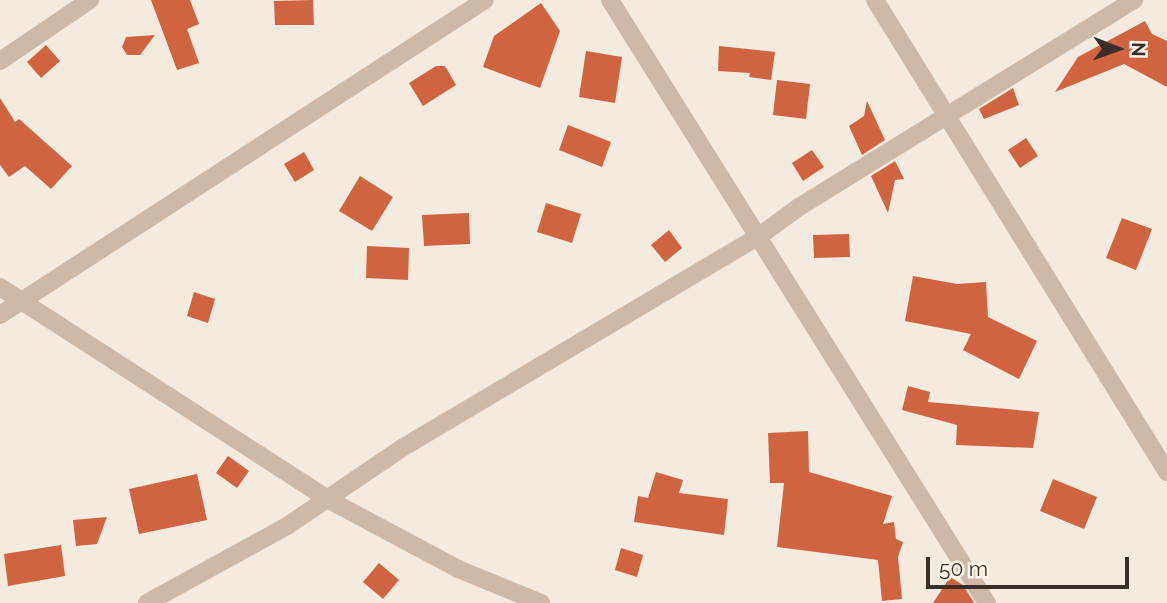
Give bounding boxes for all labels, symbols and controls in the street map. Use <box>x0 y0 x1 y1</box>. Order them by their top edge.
north arrow <box>1083 14 1153 84</box>
text: N <box>1128 42 1150 57</box>
scale bar <box>929 544 1132 588</box>
text: 50 m <box>939 556 988 581</box>

